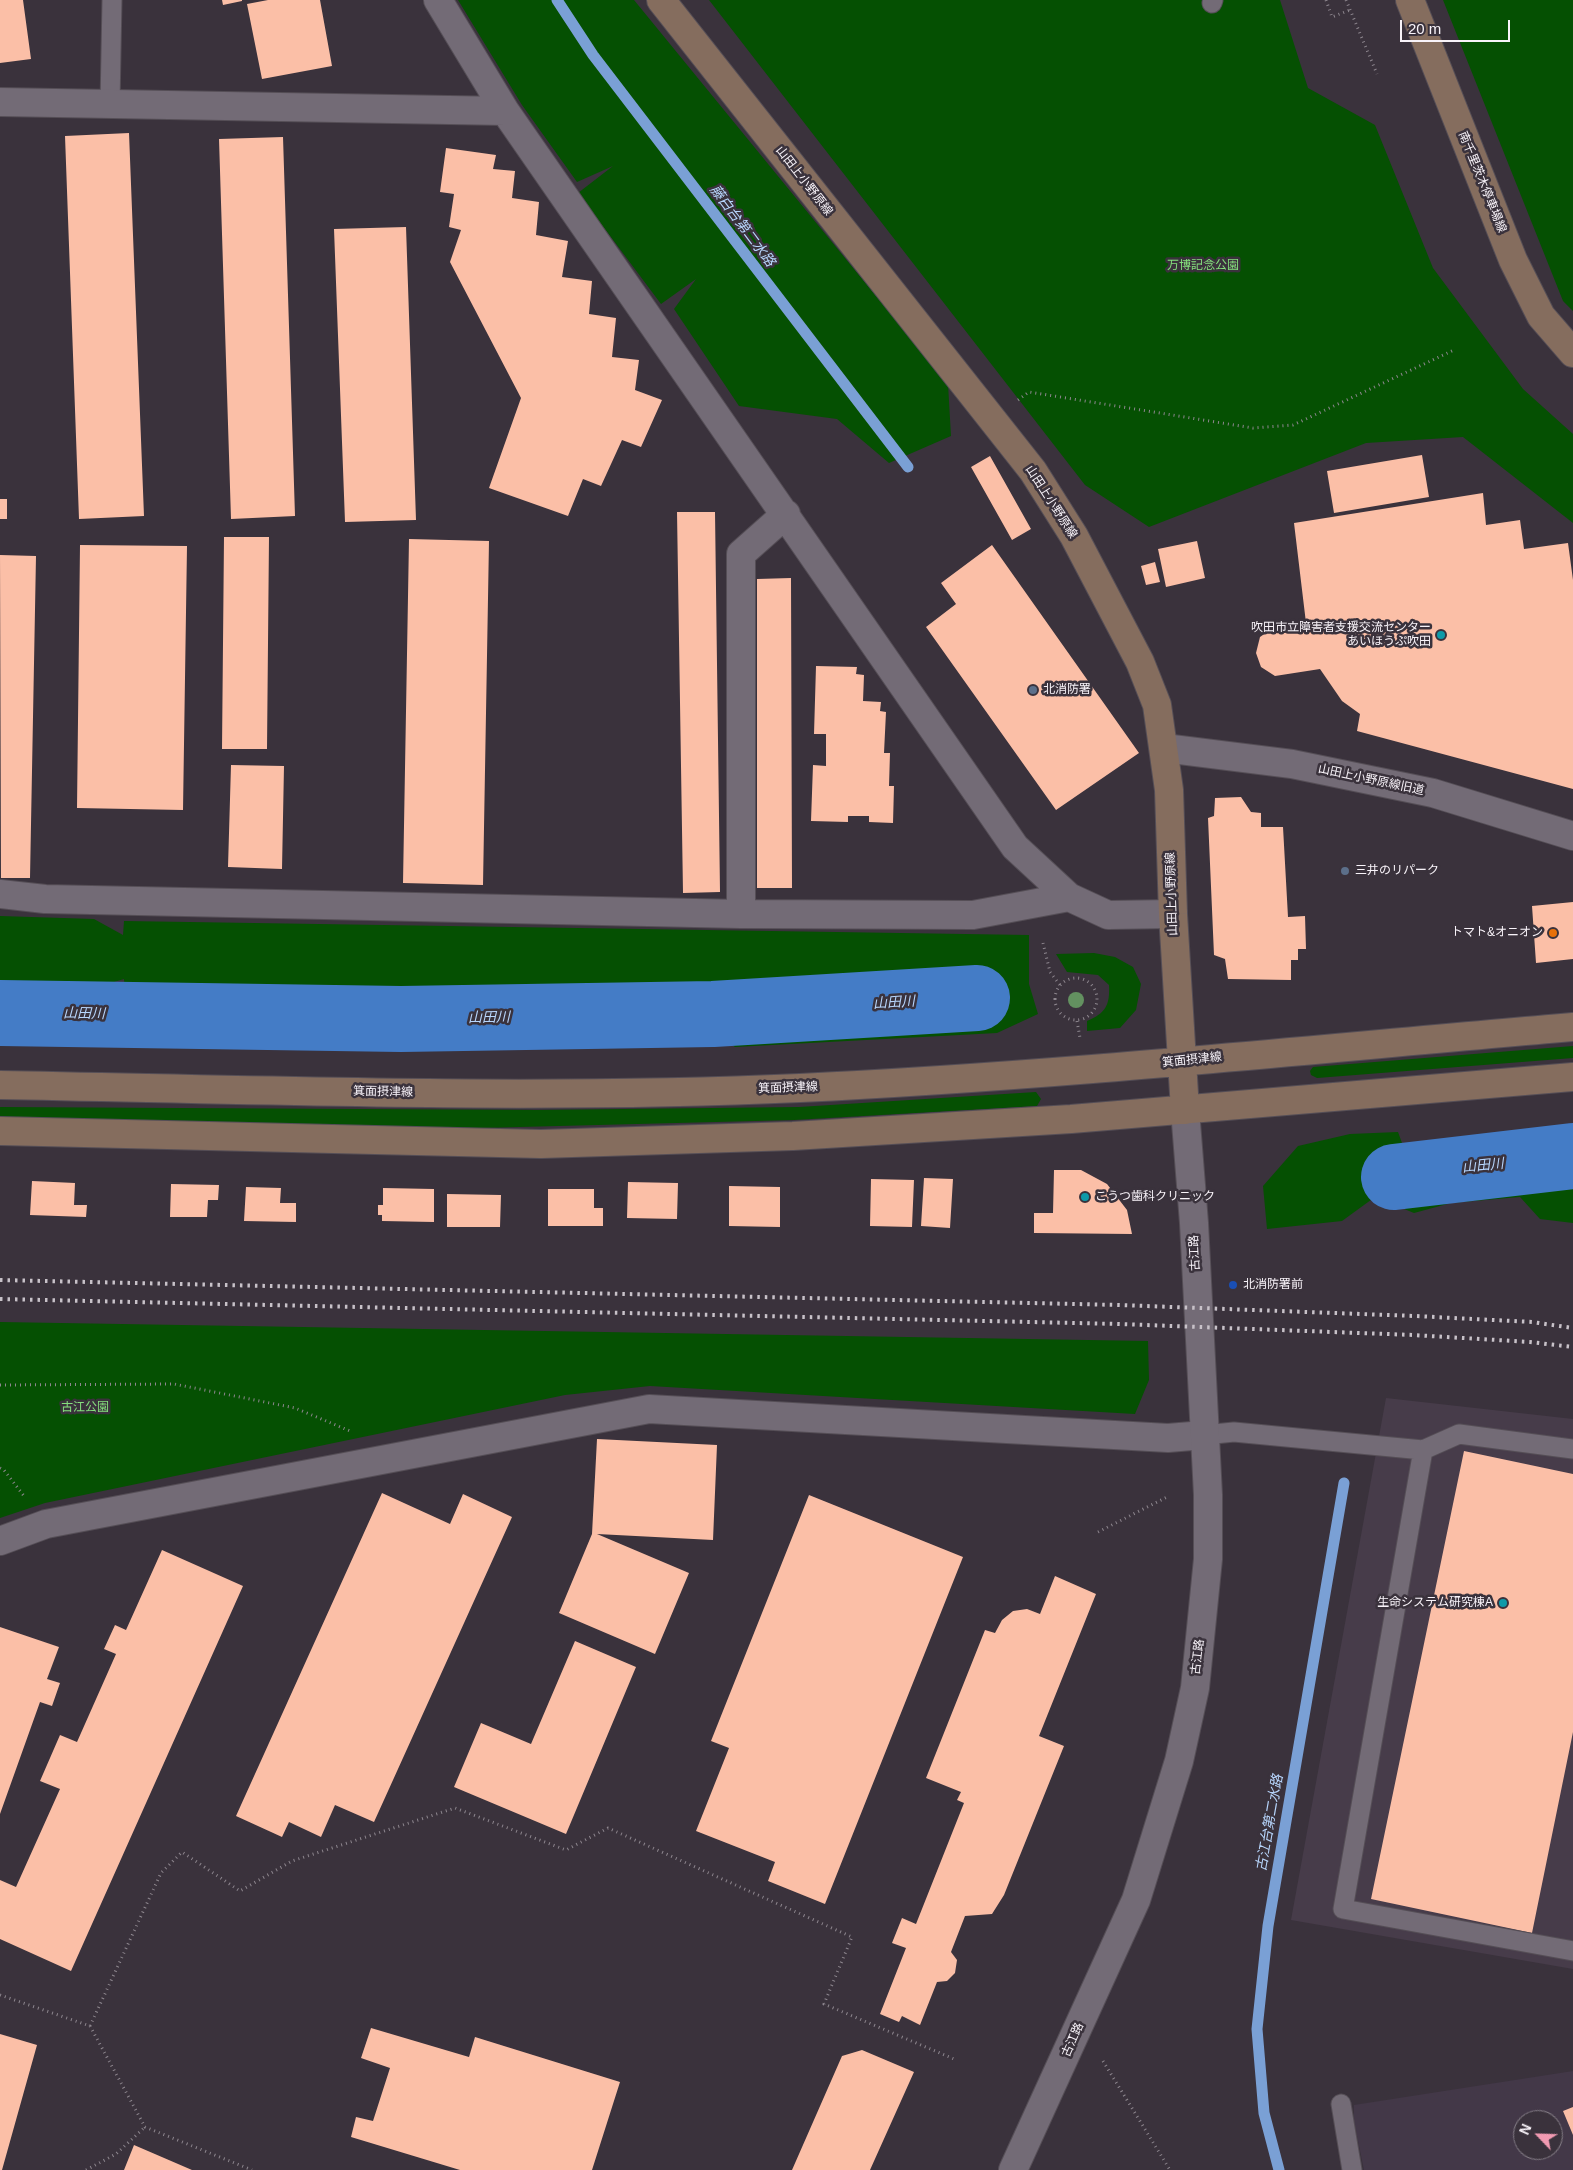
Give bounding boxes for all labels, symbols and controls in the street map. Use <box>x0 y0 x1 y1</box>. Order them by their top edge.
scale bar <box>1403 10 1513 42</box>
text: 20 m <box>1408 20 1441 37</box>
street label: 南千里茨木停車場線 <box>1455 129 1509 235</box>
street label: 山田上小野原線 <box>772 143 836 219</box>
water label: 藤白台第二水路 <box>706 182 778 270</box>
park label: 万博記念公園 <box>1167 259 1239 273</box>
street label: 山田上小野原線 <box>1022 463 1080 541</box>
place label: 吹田市立障害者支援交流センター あいほうぷ吹田 <box>1251 621 1431 649</box>
marker: 吹田市立障害者支援交流センター あいほうぷ吹田 <box>1435 629 1447 641</box>
place label: 北消防署 <box>1043 683 1091 697</box>
marker: 北消防署 <box>1027 684 1039 696</box>
street label: 山田上小野原線旧道 <box>1317 762 1425 798</box>
street label: 山田上小野原線 <box>1163 852 1181 936</box>
place label: 三井のリパーク <box>1355 864 1439 878</box>
marker: 三井のリパーク <box>1339 865 1351 877</box>
place label: トマト&オニオン <box>1451 926 1543 940</box>
marker: トマト&オニオン <box>1547 927 1559 939</box>
water label: 山田川 <box>872 993 916 1013</box>
water label: 山田川 <box>63 1005 105 1023</box>
water label: 山田川 <box>468 1009 510 1027</box>
street label: 箕面摂津線 <box>1161 1050 1223 1070</box>
street label: 箕面摂津線 <box>758 1080 818 1096</box>
street label: 箕面摂津線 <box>353 1084 413 1100</box>
water label: 山田川 <box>1461 1155 1505 1177</box>
place label: こうつ歯科クリニック <box>1095 1190 1215 1204</box>
marker: こうつ歯科クリニック <box>1079 1191 1091 1203</box>
street label: 古江路 <box>1187 1235 1203 1271</box>
place label: 北消防署前 <box>1243 1278 1303 1292</box>
marker: 北消防署前 <box>1227 1279 1239 1291</box>
park label: 古江公園 <box>61 1401 109 1415</box>
place label: 生命システム研究棟A <box>1377 1596 1493 1610</box>
marker: 生命システム研究棟A <box>1497 1597 1509 1609</box>
street label: 古江路 <box>1189 1638 1207 1676</box>
water label: 古江台第二水路 <box>1253 1773 1287 1873</box>
street label: 古江路 <box>1059 2021 1087 2059</box>
north arrow <box>1513 2110 1563 2160</box>
text: N <box>1516 2121 1535 2137</box>

